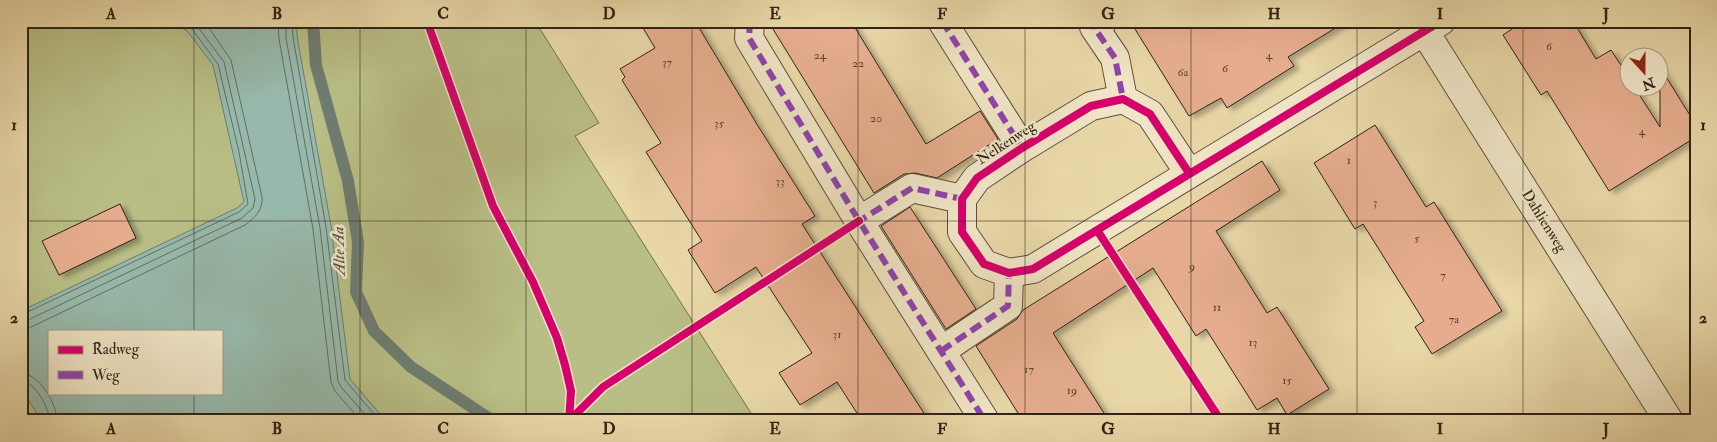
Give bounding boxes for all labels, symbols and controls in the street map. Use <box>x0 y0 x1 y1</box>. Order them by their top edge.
text: A <box>105 4 117 24</box>
text: B <box>272 4 282 24</box>
text: C <box>437 4 449 24</box>
text: D <box>602 4 616 24</box>
text: E <box>769 4 781 24</box>
text: F <box>937 4 947 24</box>
text: G <box>1101 4 1115 24</box>
text: H <box>1267 4 1281 24</box>
text: I <box>1437 4 1444 24</box>
text: J <box>1602 4 1610 25</box>
house number: 6 <box>1546 39 1553 54</box>
house number: 24 <box>814 48 827 63</box>
house number: 4 <box>1266 48 1273 63</box>
north arrow <box>1620 48 1670 98</box>
house number: 37 <box>662 55 673 70</box>
house number: 22 <box>852 56 864 71</box>
house number: 6 <box>1222 61 1229 76</box>
house number: 6a <box>1178 65 1190 80</box>
text: N <box>1639 73 1658 94</box>
house number: 20 <box>870 111 882 126</box>
text: 1 <box>11 115 17 135</box>
text: 1 <box>1700 115 1706 135</box>
house number: 35 <box>714 116 725 131</box>
street label: Nelkenweg <box>973 117 1040 169</box>
house number: 4 <box>1639 124 1646 139</box>
house number: 1 <box>1347 153 1351 168</box>
house number: 33 <box>775 174 785 189</box>
street label: Dahlienweg <box>1517 186 1571 257</box>
house number: 3 <box>1373 195 1377 210</box>
water label: Alte Aa <box>328 226 350 278</box>
house number: 5 <box>1414 231 1420 246</box>
house number: 9 <box>1188 259 1195 274</box>
house number: 7 <box>1440 268 1446 283</box>
house number: 11 <box>1213 300 1221 315</box>
text: 2 <box>10 308 18 328</box>
text: 2 <box>1699 308 1707 328</box>
house number: 7a <box>1449 312 1460 327</box>
house number: 31 <box>833 327 841 342</box>
legend <box>48 330 222 394</box>
house number: 13 <box>1249 335 1257 350</box>
text: Radweg <box>92 340 140 359</box>
house number: 17 <box>1024 362 1034 377</box>
text: Weg <box>91 366 120 385</box>
house number: 15 <box>1282 373 1292 388</box>
house number: 19 <box>1067 383 1077 398</box>
text: A <box>105 419 117 439</box>
text: B <box>272 419 282 439</box>
text: C <box>437 419 449 439</box>
text: D <box>602 419 616 439</box>
text: E <box>769 419 781 439</box>
text: F <box>937 419 947 439</box>
text: G <box>1101 419 1115 439</box>
text: H <box>1267 419 1281 439</box>
text: I <box>1437 419 1444 439</box>
text: J <box>1602 419 1610 440</box>

